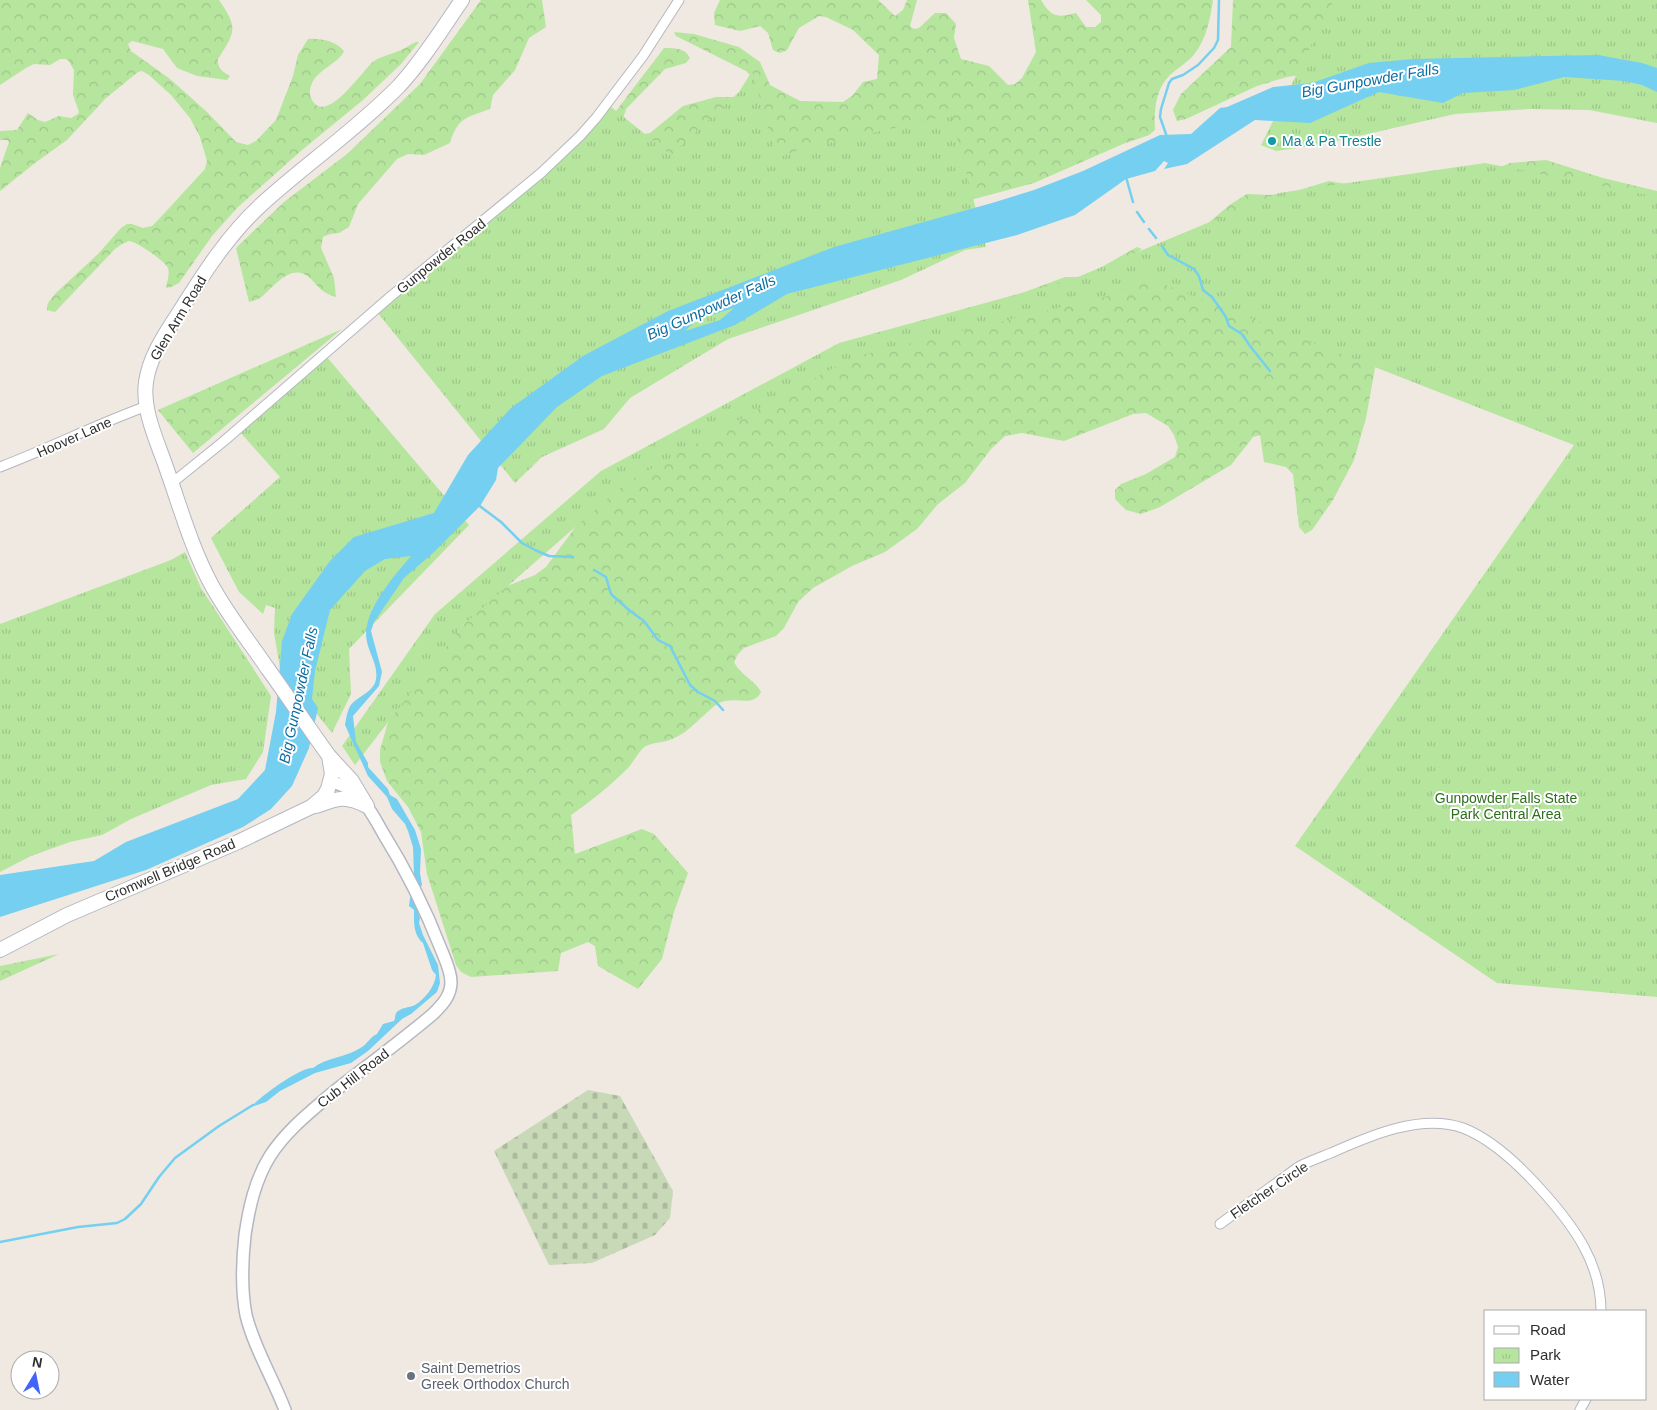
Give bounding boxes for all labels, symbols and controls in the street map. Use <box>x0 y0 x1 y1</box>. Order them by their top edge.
water label: Big Gunpowder Falls <box>1300 59 1441 100</box>
place label: Ma & Pa Trestle <box>1282 133 1382 149</box>
marker: Ma & Pa Trestle <box>1266 135 1278 147</box>
street label: Gunpowder Road <box>393 215 489 297</box>
water label: Big Gunpowder Falls <box>644 271 779 343</box>
street label: Glen Arm Road <box>146 273 210 363</box>
street label: Hoover Lane <box>34 413 114 461</box>
water label: Big Gunpowder Falls <box>275 625 321 765</box>
park label: Gunpowder Falls State Park Central Area <box>1435 790 1577 822</box>
street label: Cromwell Bridge Road <box>102 835 238 905</box>
street label: Cub Hill Road <box>314 1045 392 1111</box>
street label: Fletcher Circle <box>1227 1158 1311 1222</box>
legend <box>1484 1310 1647 1400</box>
text: Road <box>1530 1321 1566 1338</box>
text: Park <box>1530 1346 1561 1363</box>
north arrow <box>10 1350 60 1400</box>
text: N <box>31 1353 44 1371</box>
place label: Saint Demetrios Greek Orthodox Church <box>421 1360 570 1392</box>
marker: Saint Demetrios Greek Orthodox Church <box>405 1370 417 1382</box>
text: Water <box>1530 1371 1569 1388</box>

